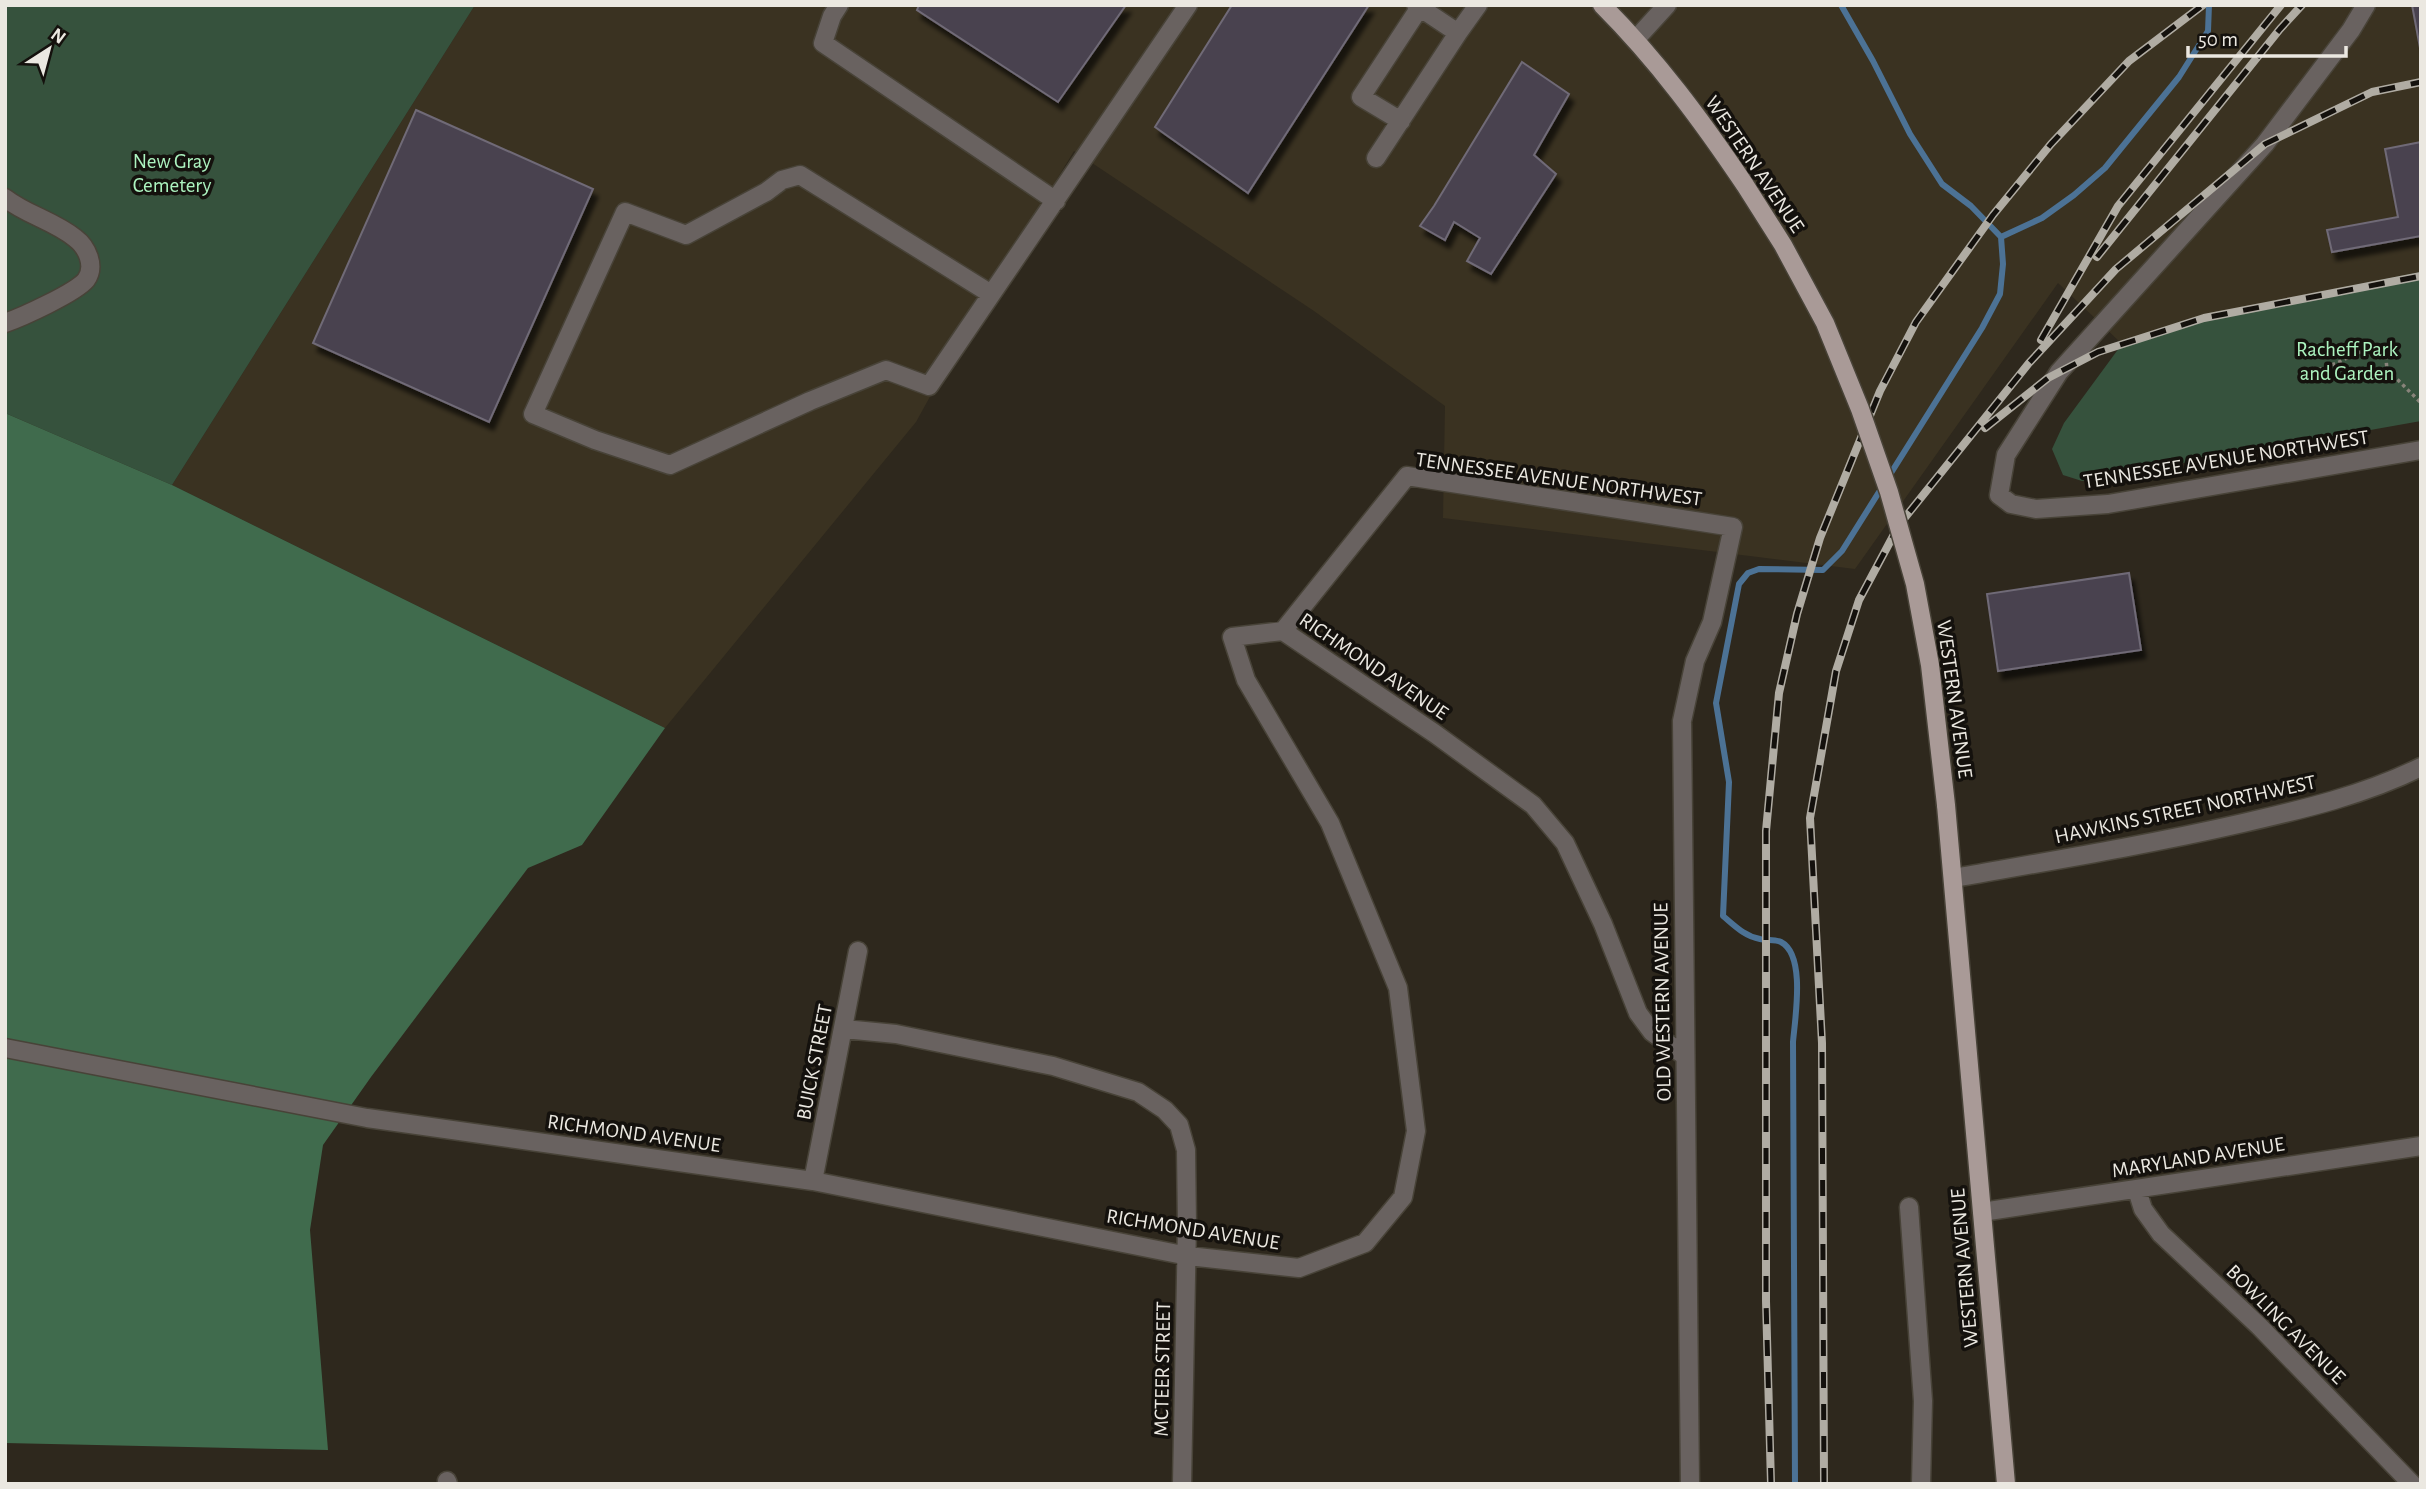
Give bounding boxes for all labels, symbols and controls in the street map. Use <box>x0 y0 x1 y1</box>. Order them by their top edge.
north arrow <box>14 14 84 84</box>
scale bar <box>2188 14 2346 58</box>
text: N <box>47 25 69 48</box>
text: 50 m <box>2198 29 2238 50</box>
street label: WESTERN AVENUE <box>1701 92 1808 236</box>
park label: New Gray Cemetery <box>133 151 211 196</box>
park label: Racheff Park and Garden <box>2296 339 2398 384</box>
street label: TENNESSEE AVENUE NORTHWEST <box>2082 427 2370 492</box>
street label: TENNESSEE AVENUE NORTHWEST <box>1415 449 1703 510</box>
street label: RICHMOND AVENUE <box>1295 609 1452 724</box>
street label: WESTERN AVENUE <box>1933 619 1976 780</box>
street label: HAWKINS STREET NORTHWEST <box>2053 772 2318 847</box>
street label: OLD WESTERN AVENUE <box>1650 902 1675 1102</box>
street label: BUICK STREET <box>793 1002 836 1122</box>
street label: RICHMOND AVENUE <box>546 1111 722 1156</box>
street label: MARYLAND AVENUE <box>2110 1133 2286 1182</box>
street label: WESTERN AVENUE <box>1947 1188 1982 1348</box>
street label: RICHMOND AVENUE <box>1105 1205 1281 1254</box>
street label: BOWLING AVENUE <box>2222 1261 2349 1388</box>
street label: MCTEER STREET <box>1151 1301 1174 1437</box>

